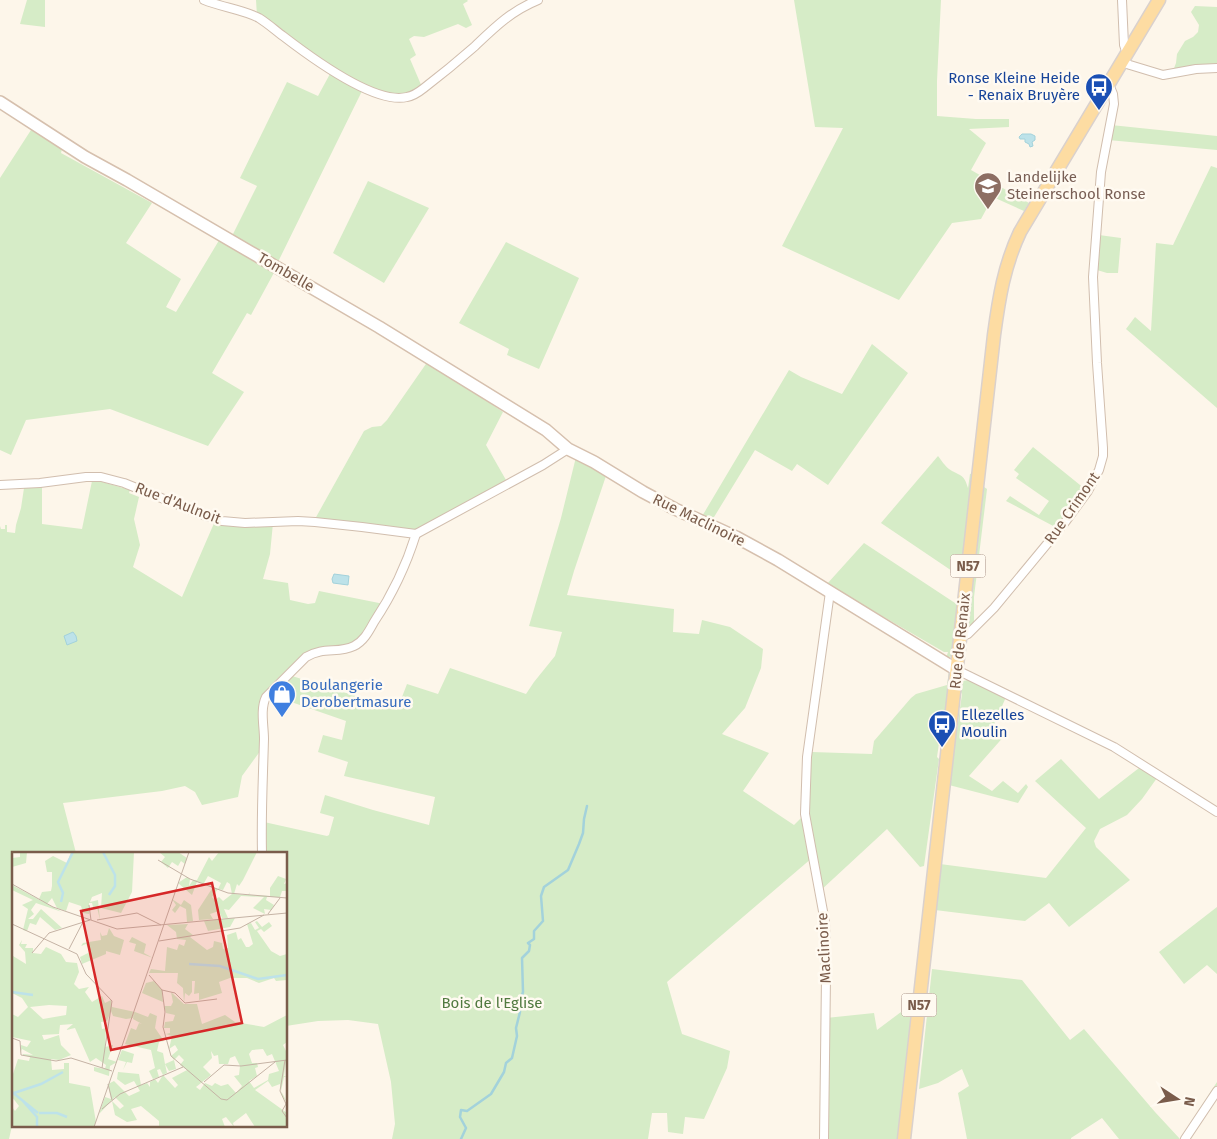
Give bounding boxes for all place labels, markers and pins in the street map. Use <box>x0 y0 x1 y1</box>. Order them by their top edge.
place label: Ronse Kleine Heide - Renaix Bruyère <box>948 69 1080 104</box>
bus stop icon: Ronse Kleine Heide - Renaix Bruyère <box>1084 72 1114 111</box>
place label: Landelijke Steinerschool Ronse <box>1007 168 1146 203</box>
school or university icon: Landelijke Steinerschool Ronse <box>973 171 1003 210</box>
place label: Boulangerie Derobertmasure <box>301 676 411 711</box>
shop icon: Boulangerie Derobertmasure <box>267 679 297 718</box>
place label: Ellezelles Moulin <box>961 706 1024 741</box>
bus stop icon: Ellezelles Moulin <box>927 709 957 748</box>

